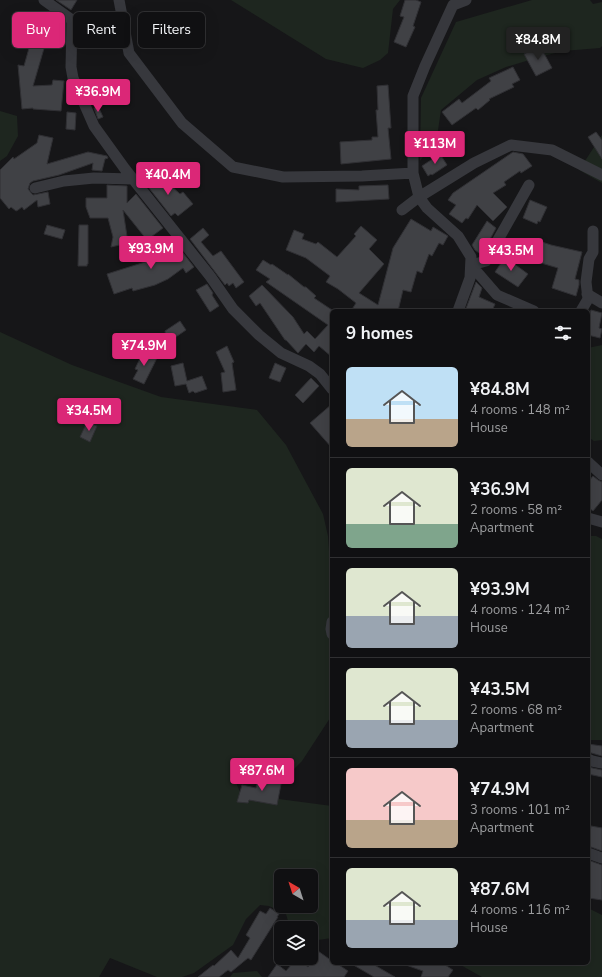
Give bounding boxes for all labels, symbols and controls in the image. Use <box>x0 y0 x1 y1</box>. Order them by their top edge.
chip: Buy <box>12 12 65 48</box>
chip: Rent <box>73 12 130 48</box>
chip: Filters <box>138 12 205 48</box>
pin: ¥84.8M <box>505 27 571 61</box>
text: ¥84.8M <box>515 31 561 49</box>
pin: ¥36.9M <box>65 79 131 113</box>
text: ¥36.9M <box>75 83 121 101</box>
pin: ¥113M <box>407 131 463 165</box>
text: ¥113M <box>414 135 456 153</box>
pin: ¥40.4M <box>135 162 201 196</box>
text: ¥40.4M <box>145 166 191 184</box>
pin: ¥93.9M <box>118 236 184 270</box>
pin: ¥43.5M <box>478 238 544 272</box>
text: ¥93.9M <box>128 240 174 258</box>
text: ¥43.5M <box>488 242 534 260</box>
text: 9 homes <box>346 322 413 345</box>
icon: filters <box>552 322 574 344</box>
pin: ¥74.9M <box>111 333 177 367</box>
text: ¥74.9M <box>121 337 167 355</box>
text: ¥84.8M <box>470 378 530 401</box>
icon: home <box>378 383 426 431</box>
pin: ¥34.5M <box>56 398 122 432</box>
text: 4 rooms · 148 m² <box>470 401 570 419</box>
text: ¥34.5M <box>66 402 112 420</box>
text: House <box>470 419 508 437</box>
text: ¥36.9M <box>470 478 530 501</box>
icon: home <box>378 484 426 532</box>
text: 2 rooms · 58 m² <box>470 501 562 519</box>
text: Apartment <box>470 519 533 537</box>
text: ¥93.9M <box>470 578 530 601</box>
icon: home <box>378 584 426 632</box>
text: 4 rooms · 124 m² <box>470 601 570 619</box>
text: House <box>470 619 508 637</box>
text: ¥43.5M <box>470 678 530 701</box>
icon: home <box>378 684 426 732</box>
text: 2 rooms · 68 m² <box>470 701 562 719</box>
text: Apartment <box>470 719 533 737</box>
pin: ¥87.6M <box>229 758 295 792</box>
text: ¥87.6M <box>239 762 285 780</box>
text: ¥74.9M <box>470 778 530 801</box>
icon: home <box>378 784 426 832</box>
text: 3 rooms · 101 m² <box>470 801 570 819</box>
text: Apartment <box>470 819 533 837</box>
north arrow <box>274 869 318 913</box>
map controls <box>274 869 318 965</box>
text: ¥87.6M <box>470 878 530 901</box>
icon: home <box>378 884 426 932</box>
text: 4 rooms · 116 m² <box>470 901 570 919</box>
text: House <box>470 919 508 937</box>
button: layers <box>274 921 318 965</box>

